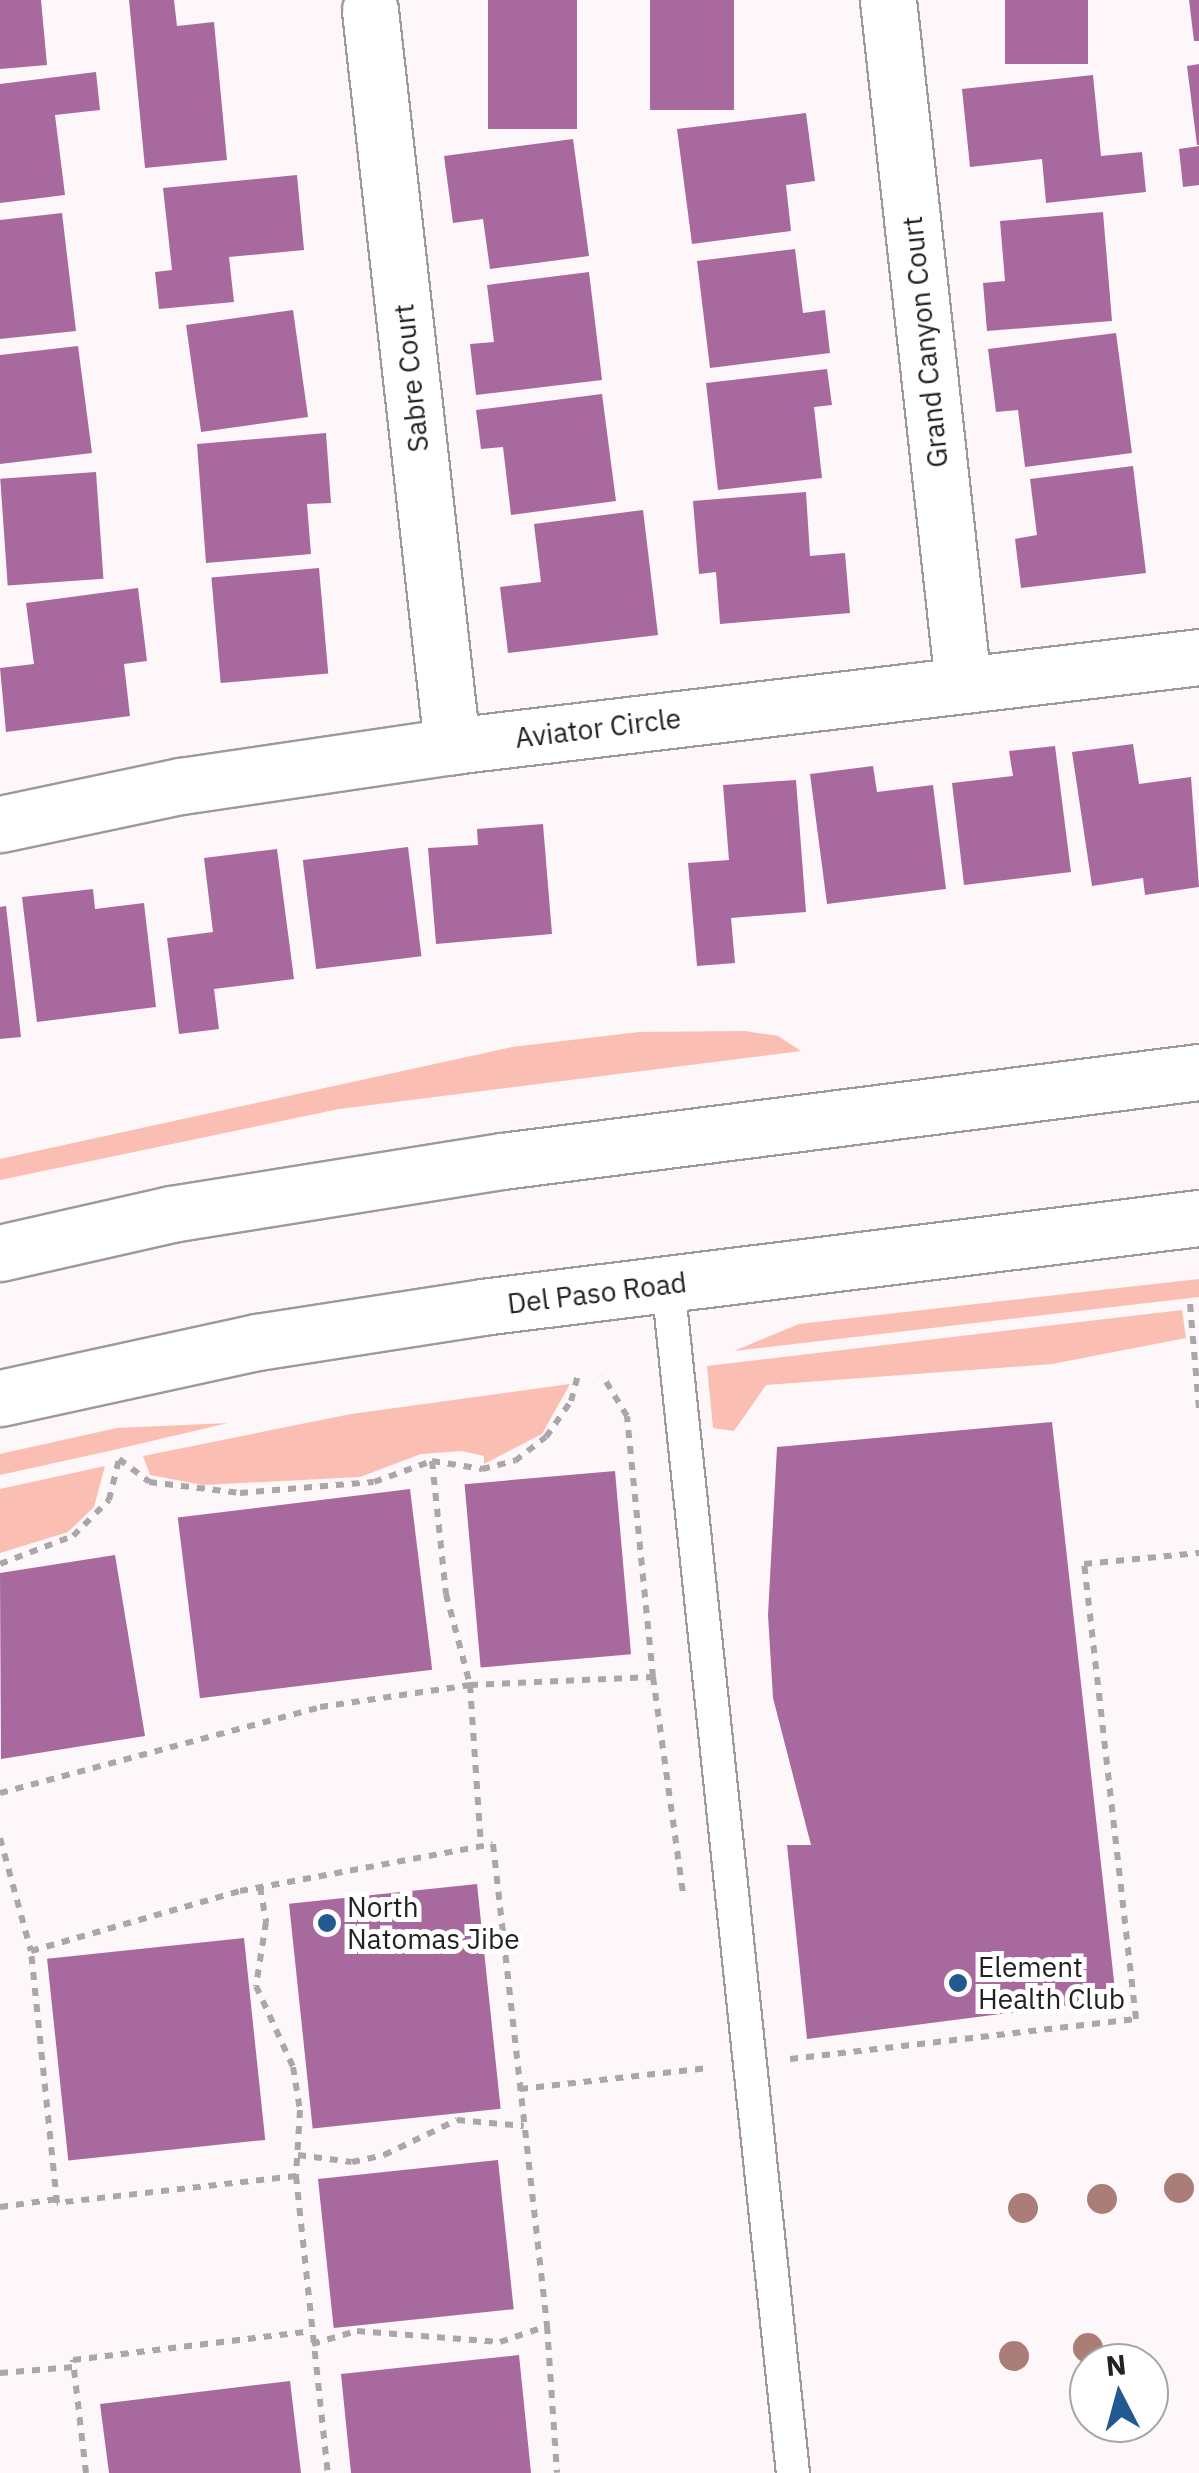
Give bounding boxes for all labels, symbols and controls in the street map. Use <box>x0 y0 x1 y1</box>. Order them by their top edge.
street label: Grand Canyon Court <box>895 215 955 469</box>
street label: Sabre Court <box>387 302 435 454</box>
street label: Aviator Circle <box>513 701 683 755</box>
street label: Del Paso Road <box>505 1265 689 1321</box>
place label: North Natomas Jibe <box>347 1890 520 1956</box>
marker: North Natomas Jibe <box>316 1912 338 1934</box>
place label: Element Health Club <box>978 1950 1125 2016</box>
marker: Element Health Club <box>947 1972 969 1994</box>
north arrow <box>1069 2343 1169 2443</box>
text: N <box>1104 2345 1128 2384</box>

